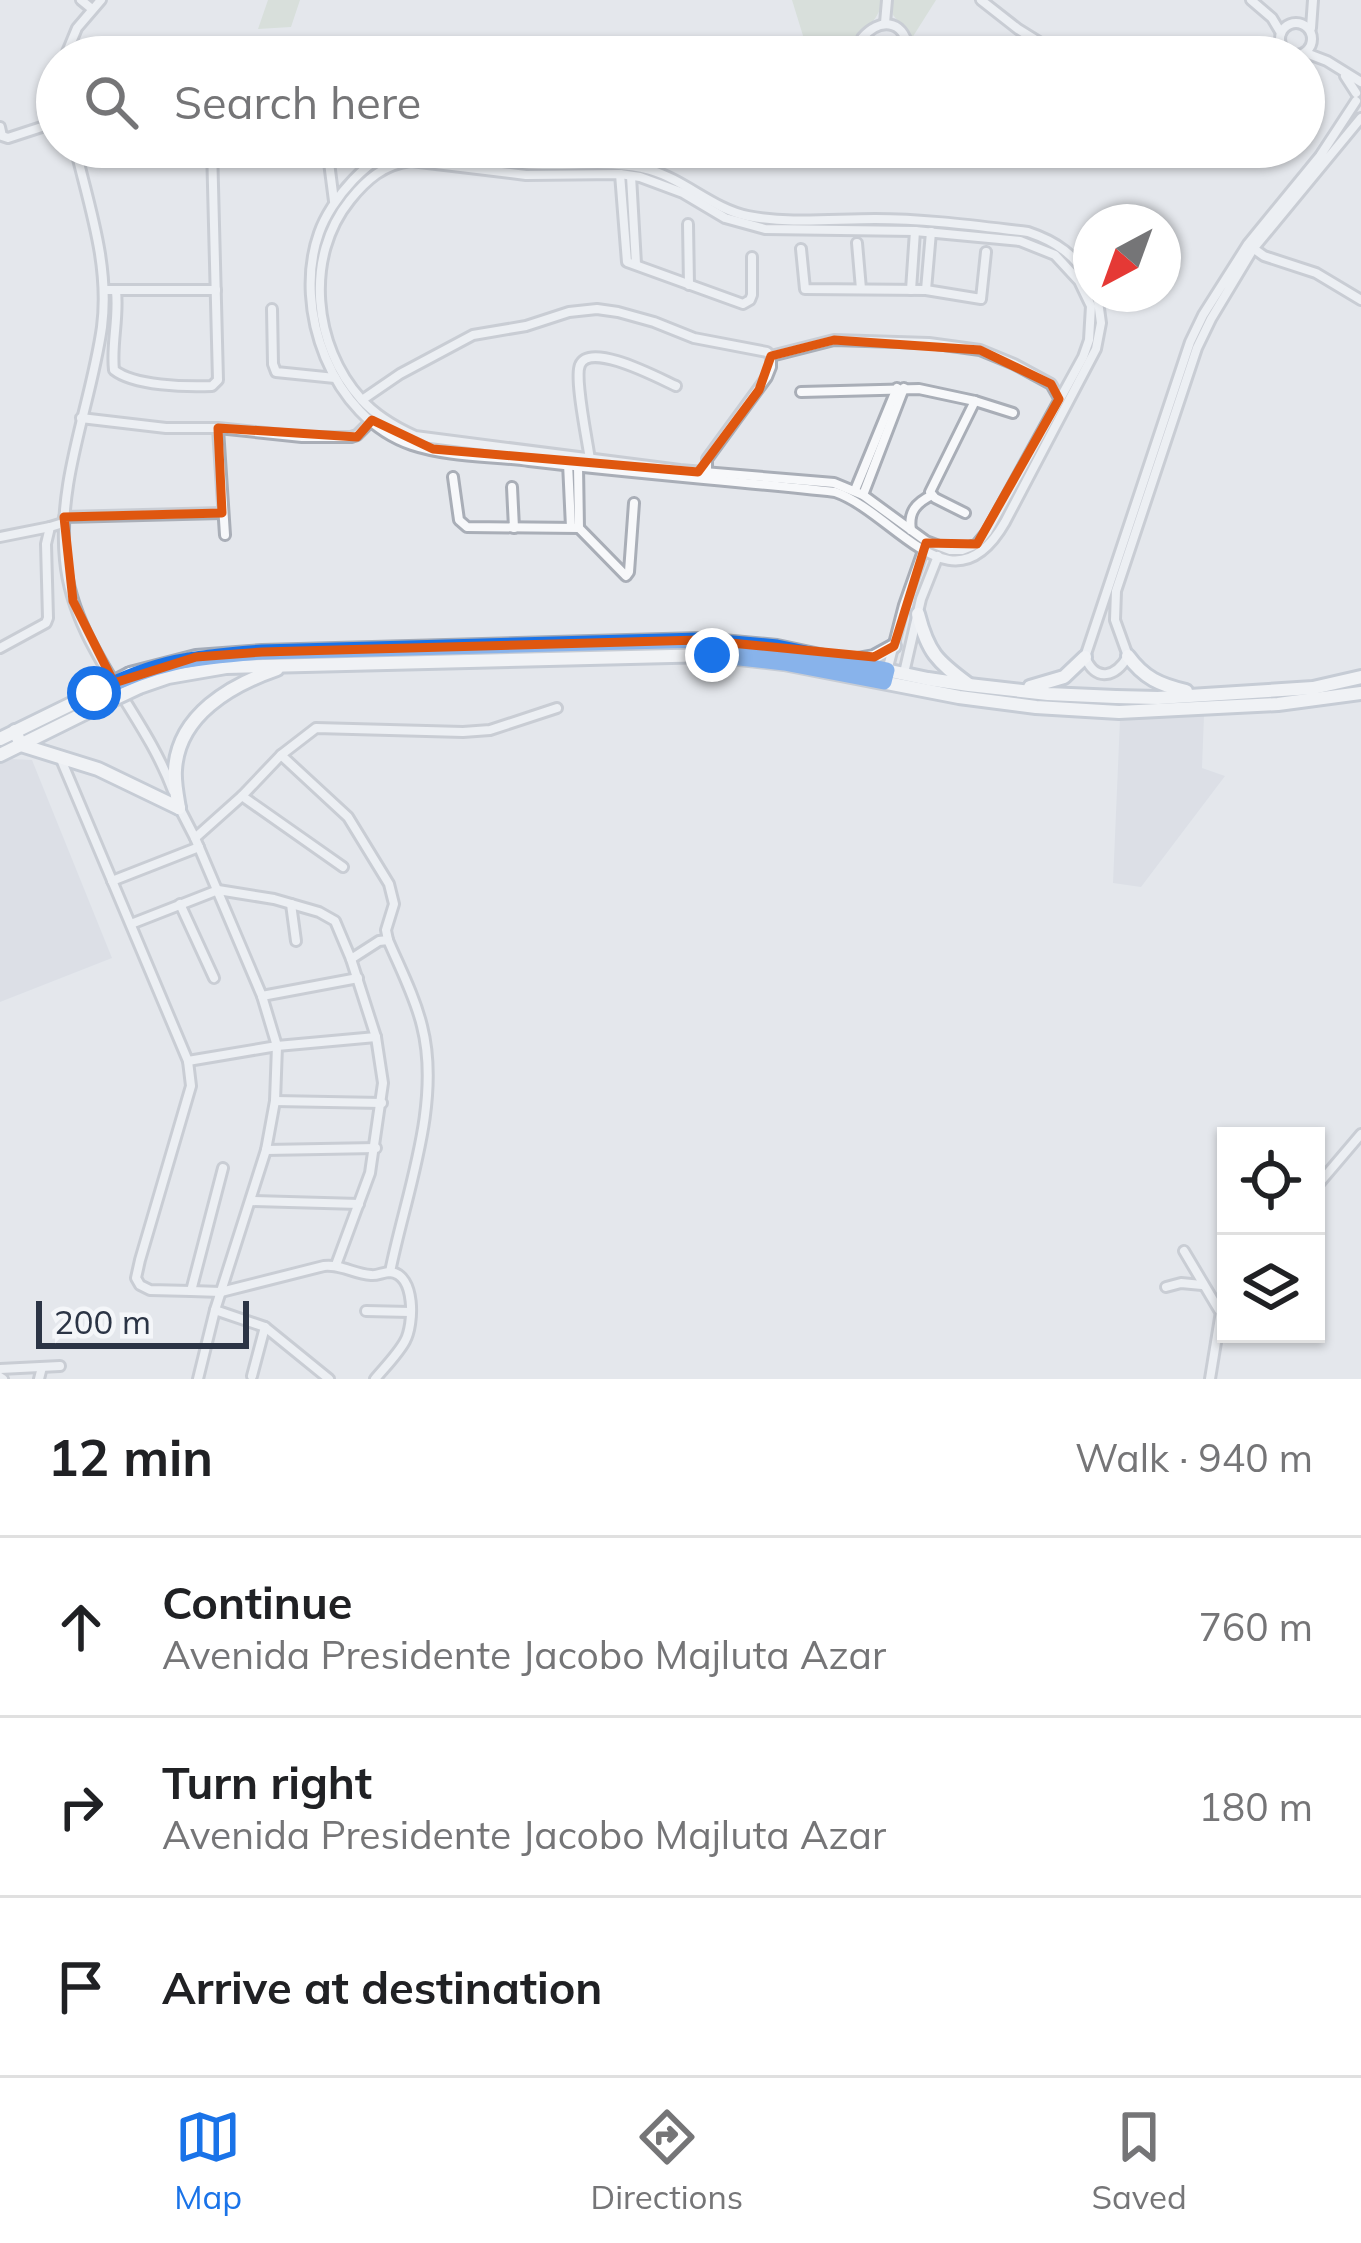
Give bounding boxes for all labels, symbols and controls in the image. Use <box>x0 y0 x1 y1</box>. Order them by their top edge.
search box <box>36 36 1325 168</box>
icon: search <box>78 69 144 135</box>
text: Search here <box>174 74 421 130</box>
north arrow <box>1073 204 1181 312</box>
route end <box>685 628 739 682</box>
route start <box>67 666 121 720</box>
map controls <box>1217 1127 1325 1343</box>
button: locate <box>1217 1127 1325 1235</box>
button: layers <box>1217 1235 1325 1343</box>
scale bar <box>36 1295 249 1348</box>
text: 200 m <box>54 1301 151 1342</box>
text: 12 min <box>48 1425 213 1489</box>
text: Walk · 940 m <box>1075 1433 1313 1482</box>
text: Continue <box>162 1574 352 1630</box>
icon: ahead <box>48 1594 114 1660</box>
text: 760 m <box>1198 1602 1313 1651</box>
text: Avenida Presidente Jacobo Majluta Azar <box>162 1630 886 1679</box>
text: Turn right <box>162 1754 372 1810</box>
icon: right <box>48 1774 114 1840</box>
text: 180 m <box>1198 1782 1313 1831</box>
text: Avenida Presidente Jacobo Majluta Azar <box>162 1810 886 1859</box>
icon: arrive <box>48 1954 114 2020</box>
text: Arrive at destination <box>162 1959 602 2015</box>
tab: Map <box>174 2104 242 2217</box>
tab: Directions <box>591 2104 743 2217</box>
tab: Saved <box>1092 2104 1187 2217</box>

